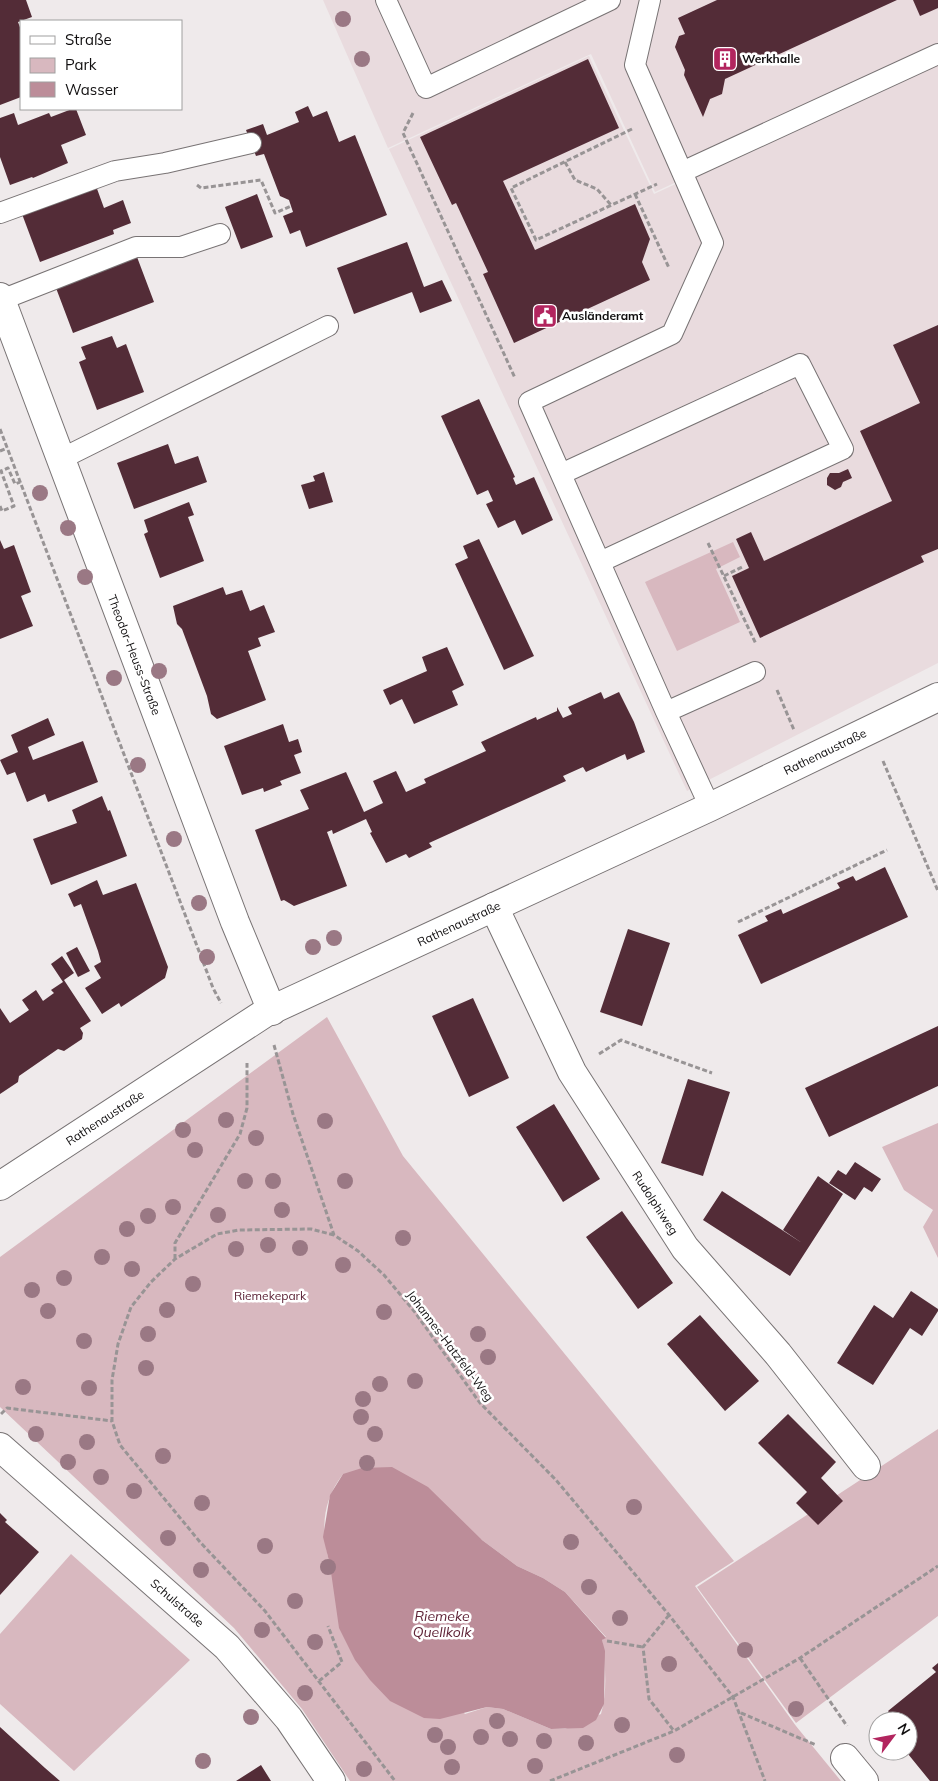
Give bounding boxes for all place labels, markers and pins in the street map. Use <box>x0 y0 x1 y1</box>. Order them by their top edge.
building icon: Werkhalle <box>712 46 738 72</box>
place label: Werkhalle <box>742 51 801 66</box>
public building icon: Ausländeramt <box>532 303 558 329</box>
place label: Ausländeramt <box>562 308 644 323</box>

